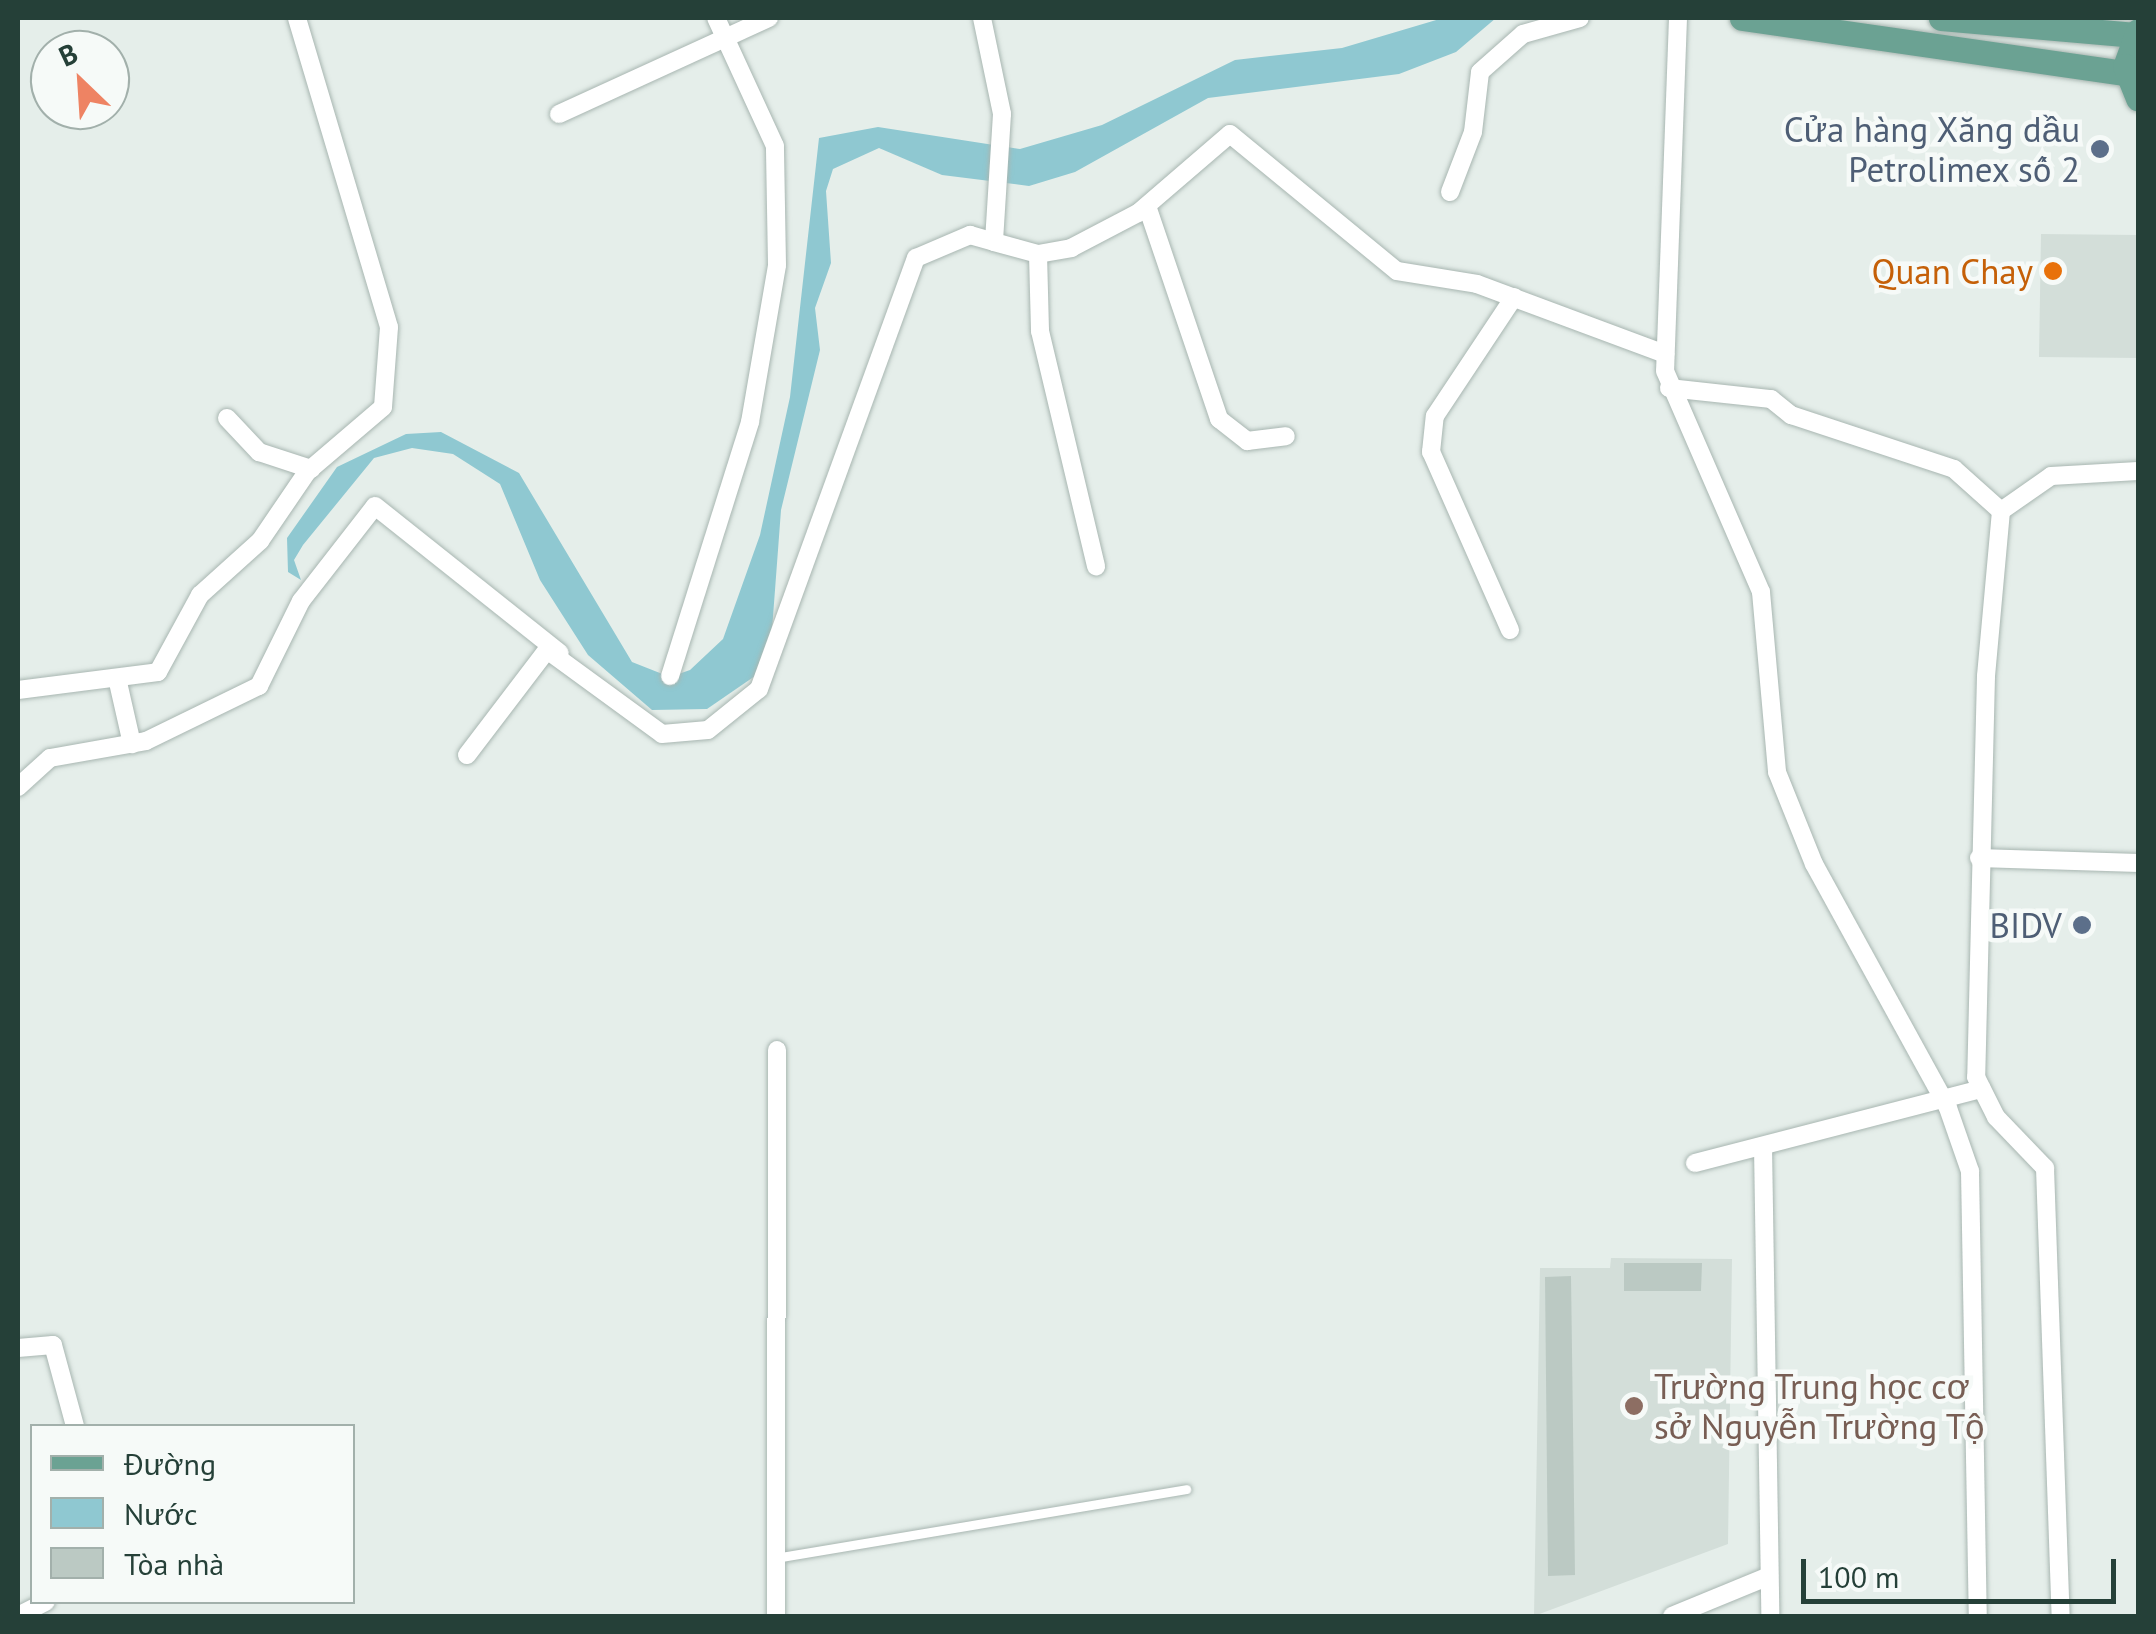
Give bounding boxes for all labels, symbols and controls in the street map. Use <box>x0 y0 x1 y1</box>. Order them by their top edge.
north arrow <box>30 30 130 130</box>
text: B <box>53 34 83 74</box>
place label: Cửa hàng Xăng dầu Petrolimex số 2 <box>1783 108 2080 190</box>
marker: Cửa hàng Xăng dầu Petrolimex số 2 <box>2089 138 2111 160</box>
place label: Quan Chay <box>1872 250 2033 292</box>
marker: Quan Chay <box>2042 260 2064 282</box>
place label: BIDV <box>1990 904 2062 946</box>
marker: BIDV <box>2071 914 2093 936</box>
place label: Trường Trung học cơ sở Nguyễn Trường Tộ <box>1654 1365 1987 1447</box>
marker: Trường Trung học cơ sở Nguyễn Trường Tộ <box>1623 1395 1645 1417</box>
legend <box>30 1424 355 1604</box>
text: Đường <box>124 1444 216 1483</box>
text: Nước <box>124 1494 197 1533</box>
scale bar <box>1806 1539 2121 1601</box>
text: Tòa nhà <box>124 1544 224 1583</box>
text: 100 m <box>1818 1557 1899 1596</box>

